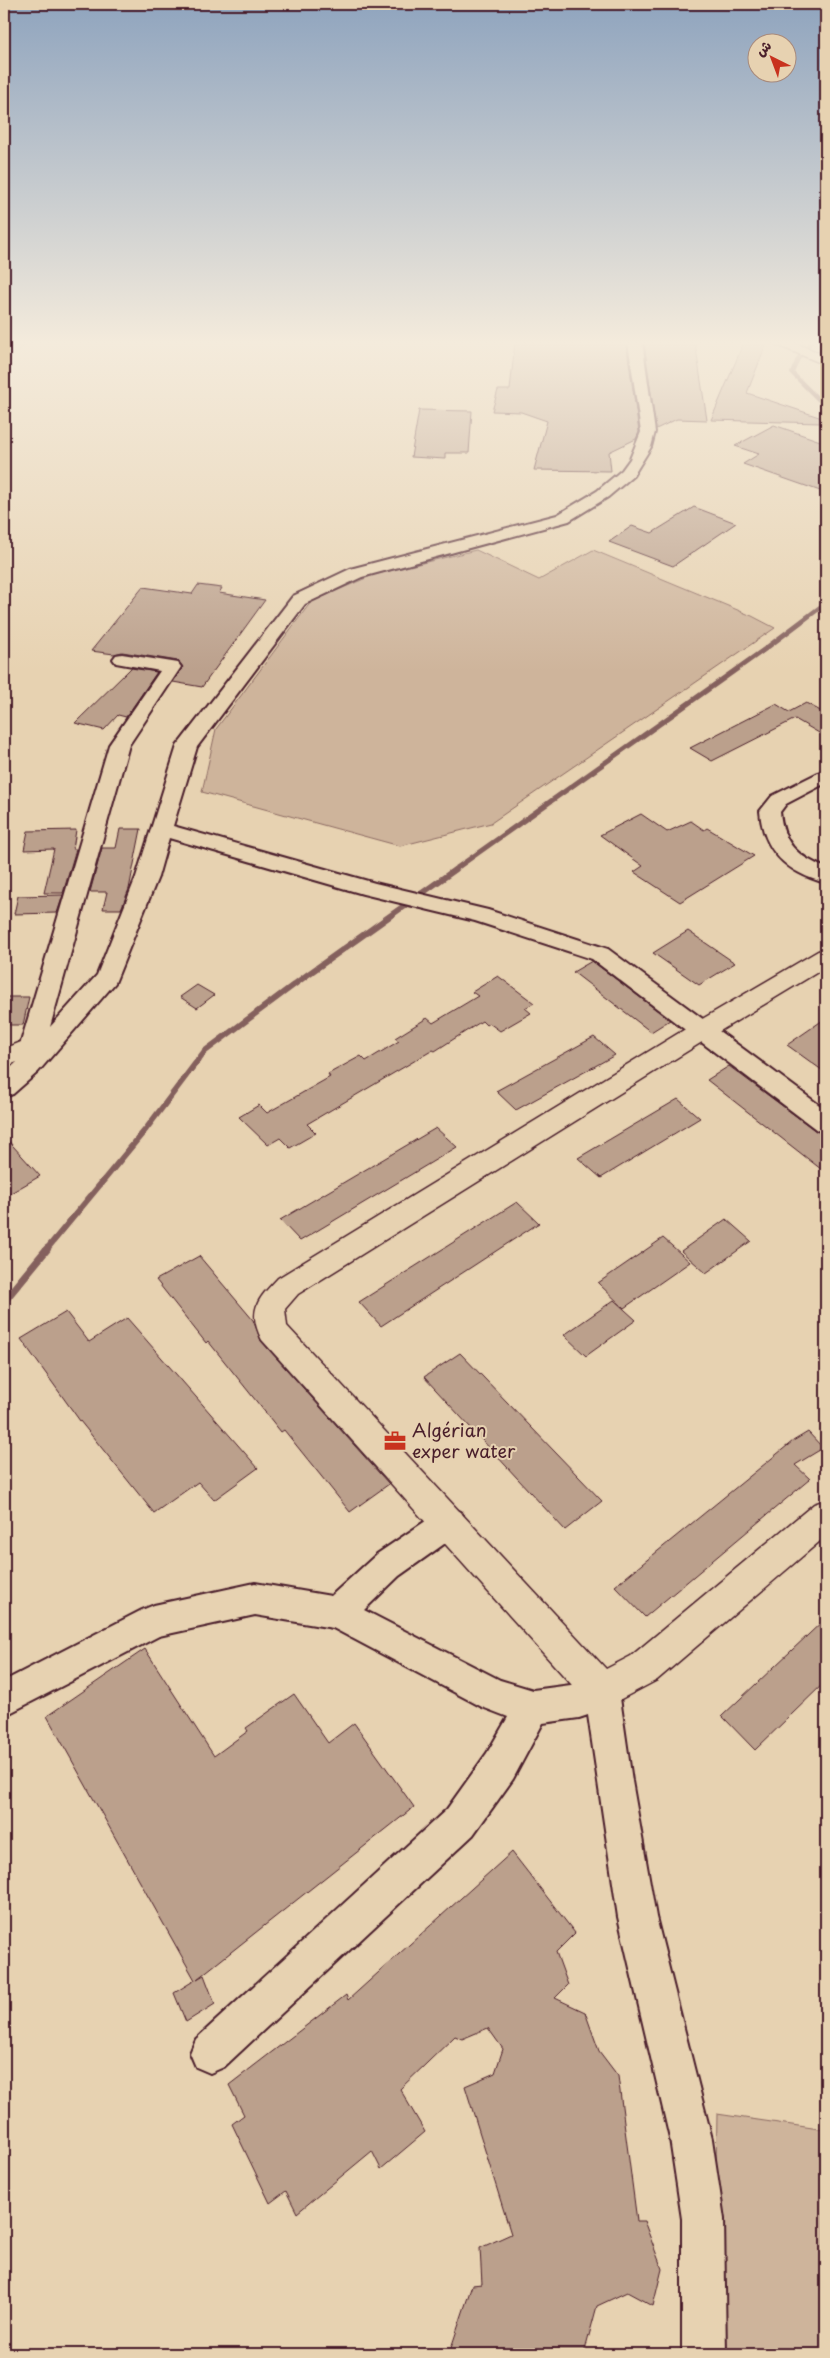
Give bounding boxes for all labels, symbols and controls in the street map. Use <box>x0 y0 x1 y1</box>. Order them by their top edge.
north arrow <box>748 32 798 82</box>
text: ش <box>750 35 776 61</box>
place label: Algérian exper water <box>412 1416 516 1464</box>
office icon: Algérian exper water <box>382 1428 408 1454</box>

